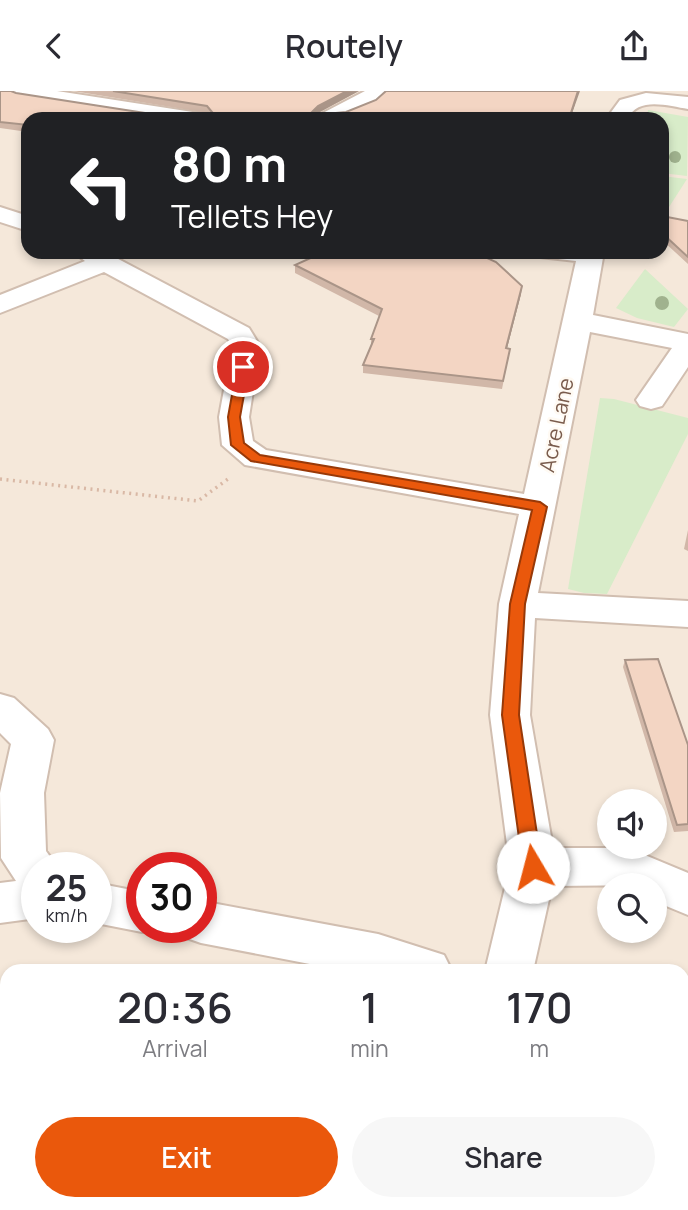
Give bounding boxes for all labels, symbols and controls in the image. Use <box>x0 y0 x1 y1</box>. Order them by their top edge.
text: Routely <box>285 24 403 68</box>
icon: back <box>35 27 73 65</box>
icon: share <box>615 27 653 65</box>
text: 80 m <box>171 130 287 197</box>
icon: left <box>56 140 147 231</box>
text: Tellets Hey <box>171 194 333 238</box>
pin <box>213 337 273 397</box>
icon: arrive <box>224 348 262 386</box>
street label: Acre Lane <box>532 375 580 475</box>
map controls <box>597 789 667 943</box>
button: sound <box>597 789 667 859</box>
position arrow <box>496 830 570 904</box>
speed limit sign: 30 <box>126 852 217 943</box>
text: 25 <box>46 864 87 912</box>
button: search <box>597 873 667 943</box>
text: km/h <box>46 903 87 927</box>
text: 20:36 <box>117 978 233 1036</box>
text: 1 <box>361 978 378 1036</box>
text: 170 <box>506 978 573 1036</box>
text: Arrival <box>142 1032 208 1064</box>
text: min <box>350 1032 389 1064</box>
text: m <box>530 1032 549 1064</box>
button: Exit <box>35 1117 338 1197</box>
button: Share <box>352 1117 655 1197</box>

